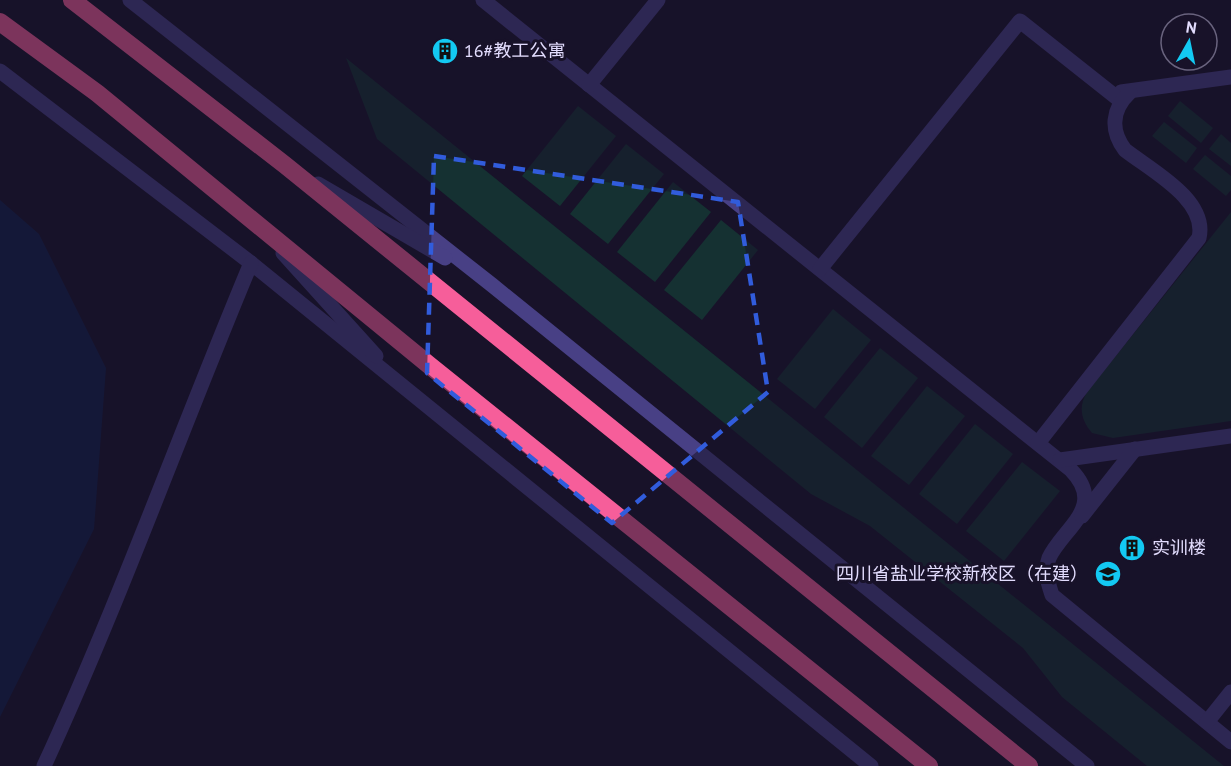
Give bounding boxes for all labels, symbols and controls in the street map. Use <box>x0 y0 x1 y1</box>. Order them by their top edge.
north arrow <box>1159 12 1219 72</box>
text: N <box>1185 16 1198 38</box>
building icon: 16#教工公寓 <box>430 36 460 66</box>
place label: 16#教工公寓 <box>464 39 565 62</box>
building icon: 实训楼 <box>1117 533 1147 563</box>
place label: 实训楼 <box>1152 536 1206 559</box>
school or university icon: 四川省盐业学校新校区（在建） <box>1093 559 1123 589</box>
place label: 四川省盐业学校新校区（在建） <box>836 562 1088 585</box>

